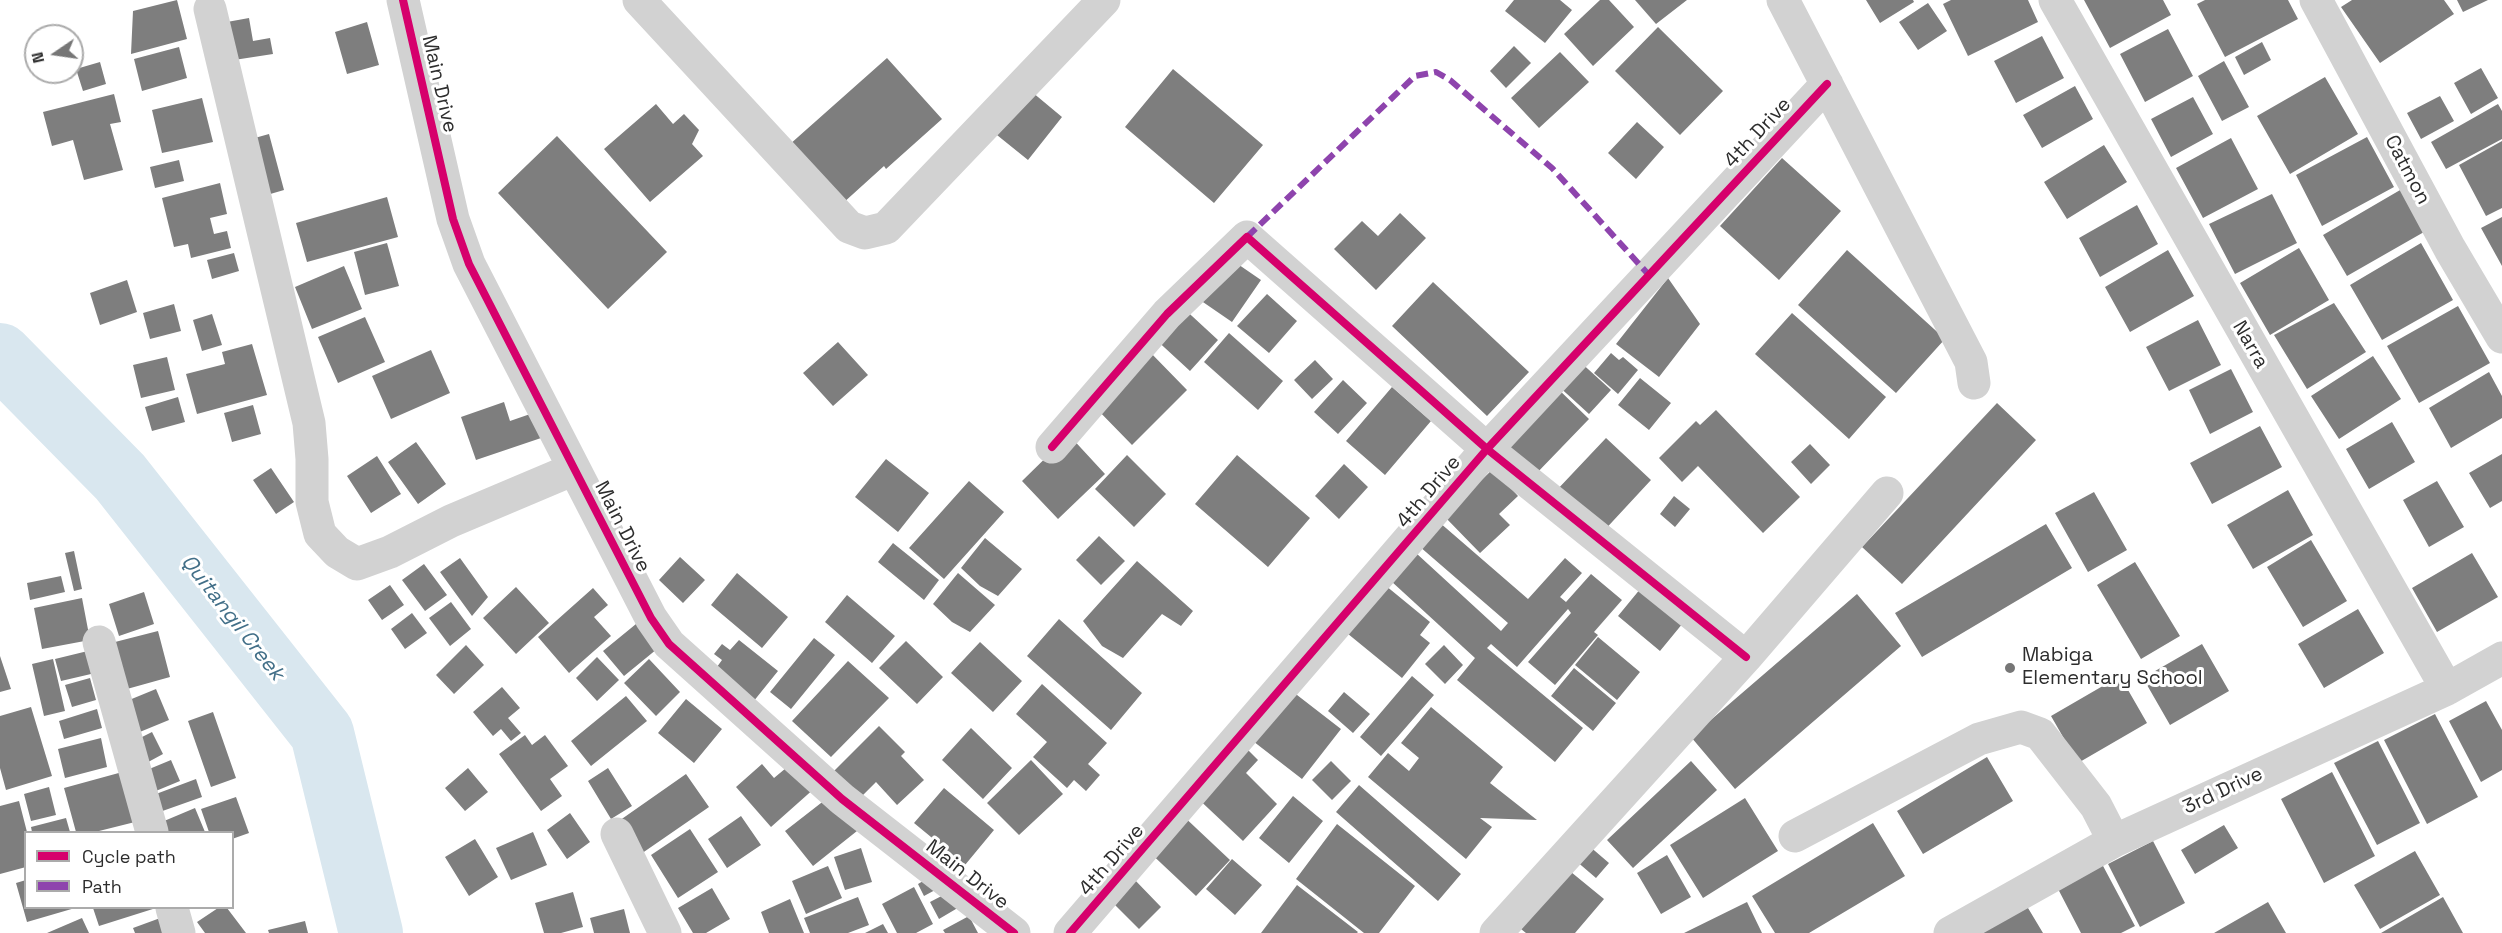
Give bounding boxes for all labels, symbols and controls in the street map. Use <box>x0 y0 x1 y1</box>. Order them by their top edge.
north arrow <box>24 24 84 84</box>
street label: Main Drive <box>416 33 462 135</box>
text: N <box>26 50 49 65</box>
street label: 4th Drive <box>1720 93 1796 173</box>
street label: Catmon <box>2379 131 2435 209</box>
street label: Narra <box>2227 317 2273 373</box>
street label: 4th Drive <box>1392 451 1466 533</box>
street label: Main Drive <box>589 477 655 577</box>
water label: Quitangil Creek <box>175 550 289 686</box>
place label: Mabiga Elementary School <box>2022 644 2203 691</box>
marker: Mabiga Elementary School <box>2003 661 2017 675</box>
street label: 3rd Drive <box>2179 762 2267 820</box>
street label: 4th Drive <box>1074 819 1150 901</box>
legend <box>24 831 234 909</box>
street label: Main Drive <box>921 835 1013 915</box>
text: Cycle path <box>82 845 176 868</box>
text: Path <box>82 875 122 898</box>

